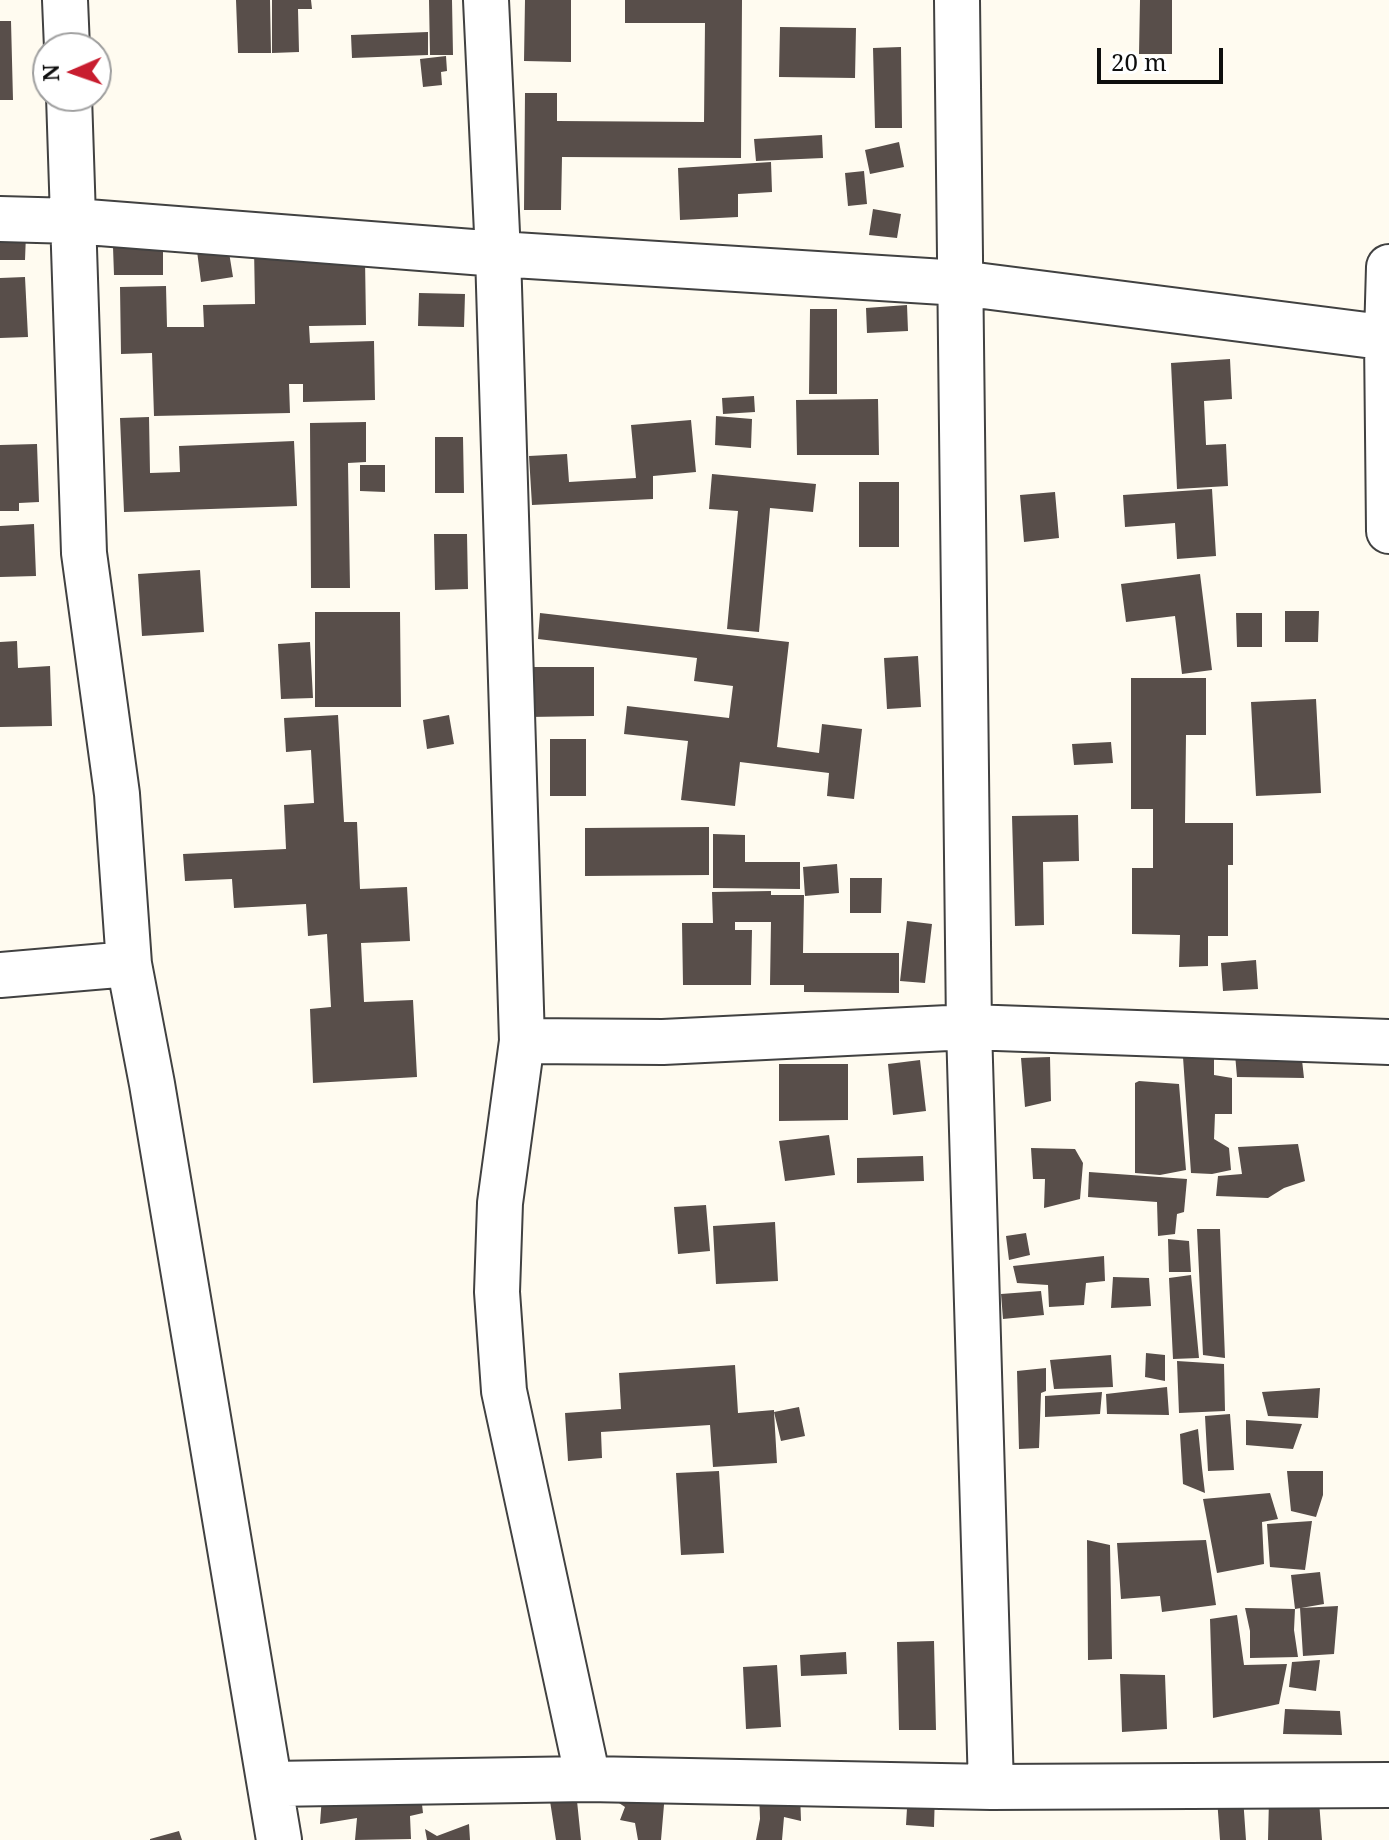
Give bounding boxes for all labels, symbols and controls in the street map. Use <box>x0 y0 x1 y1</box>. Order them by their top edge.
north arrow <box>32 32 112 112</box>
scale bar <box>1101 32 1227 82</box>
text: 20 m <box>1111 45 1167 78</box>
text: N <box>35 64 65 82</box>

